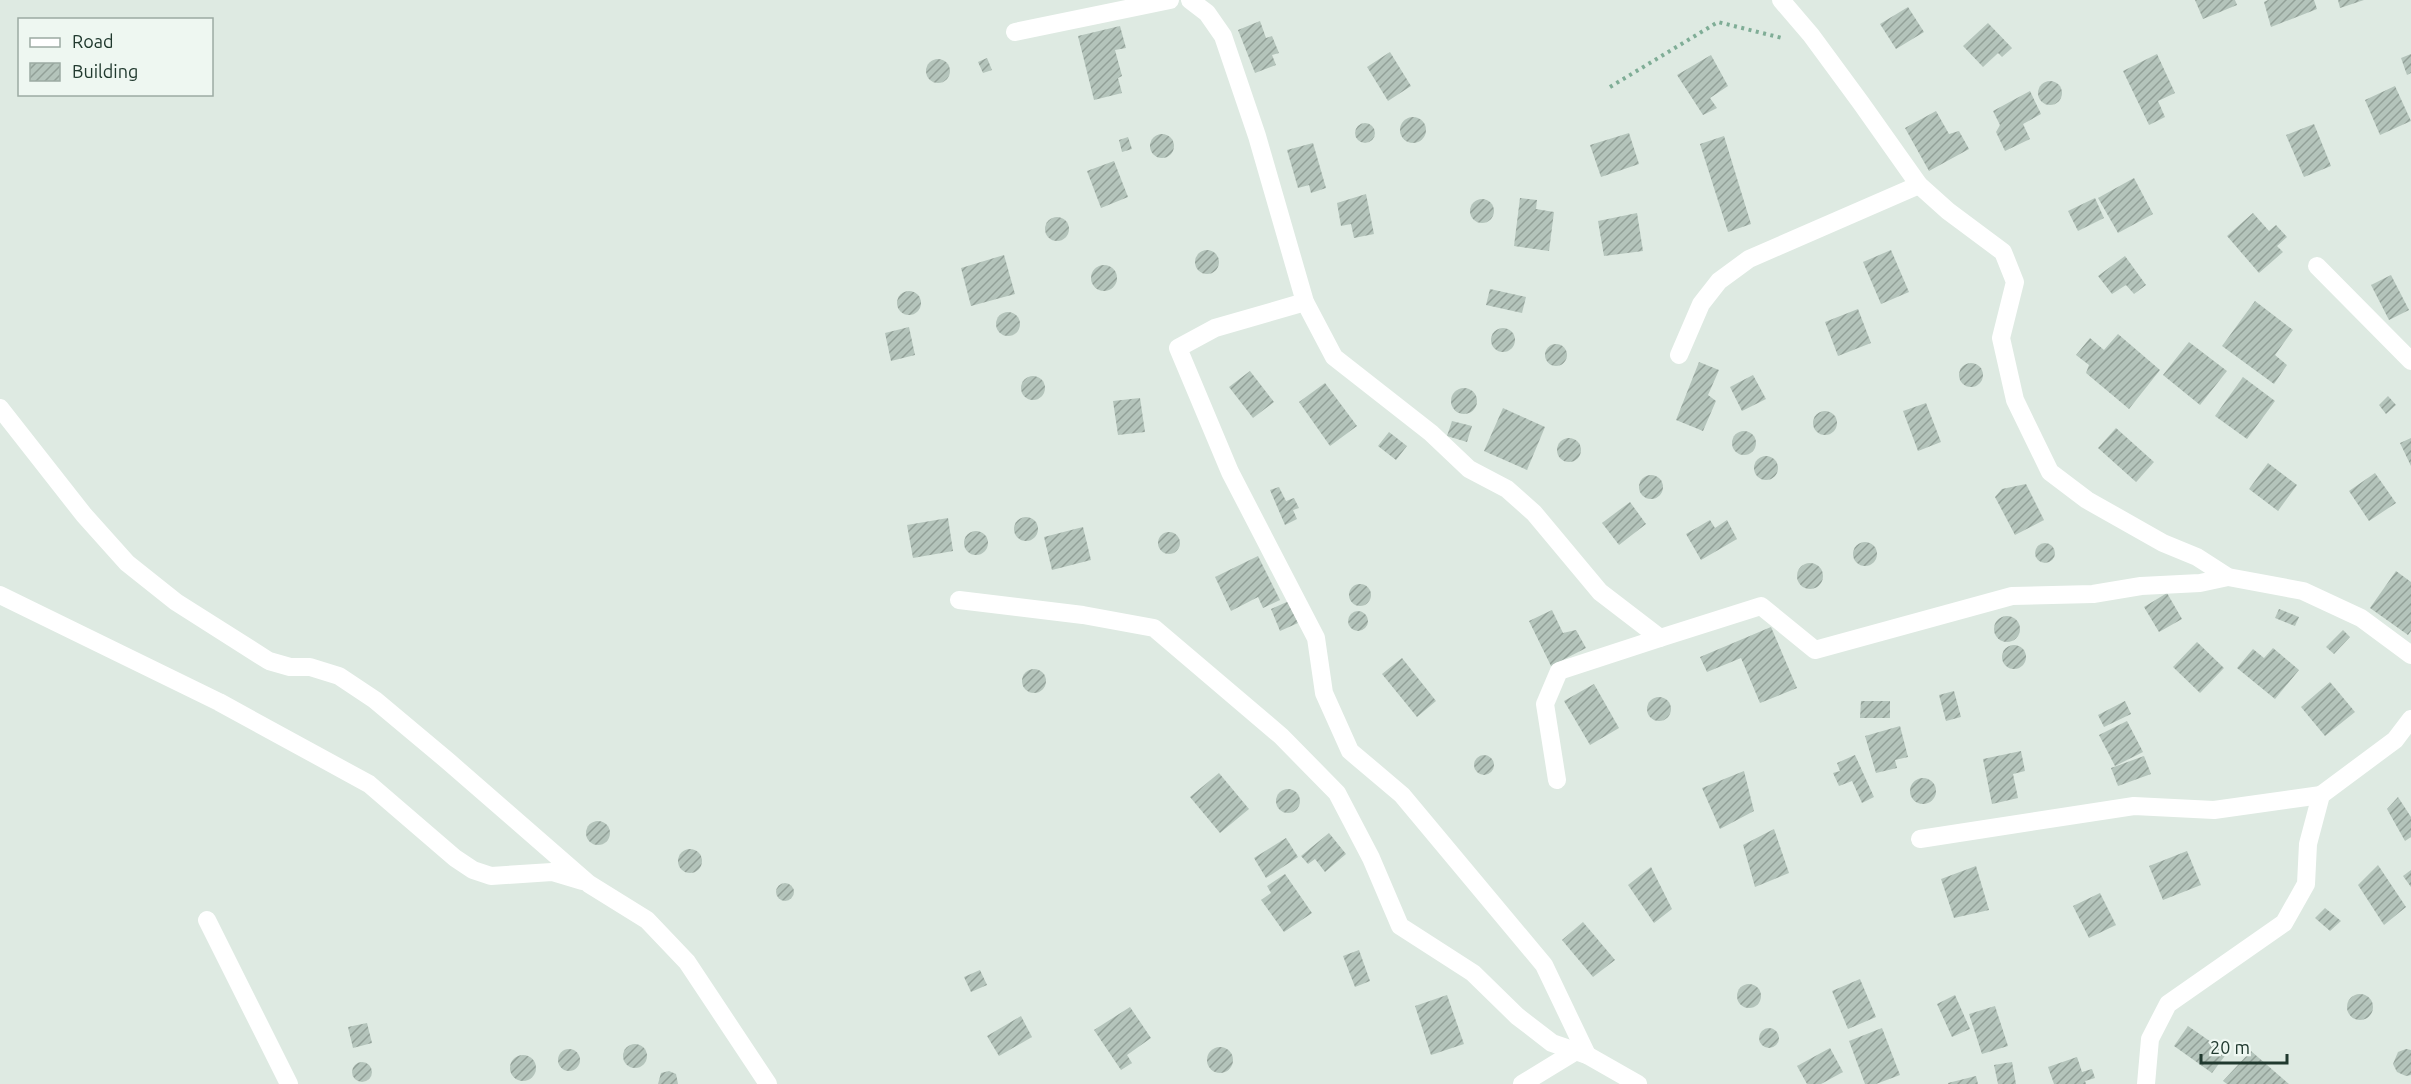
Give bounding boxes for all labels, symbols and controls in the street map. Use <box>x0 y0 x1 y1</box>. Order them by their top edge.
legend <box>18 18 213 96</box>
text: Road <box>72 31 114 51</box>
text: Building <box>72 61 138 81</box>
scale bar <box>2201 1027 2286 1065</box>
text: 20 m <box>2210 1037 2250 1057</box>

